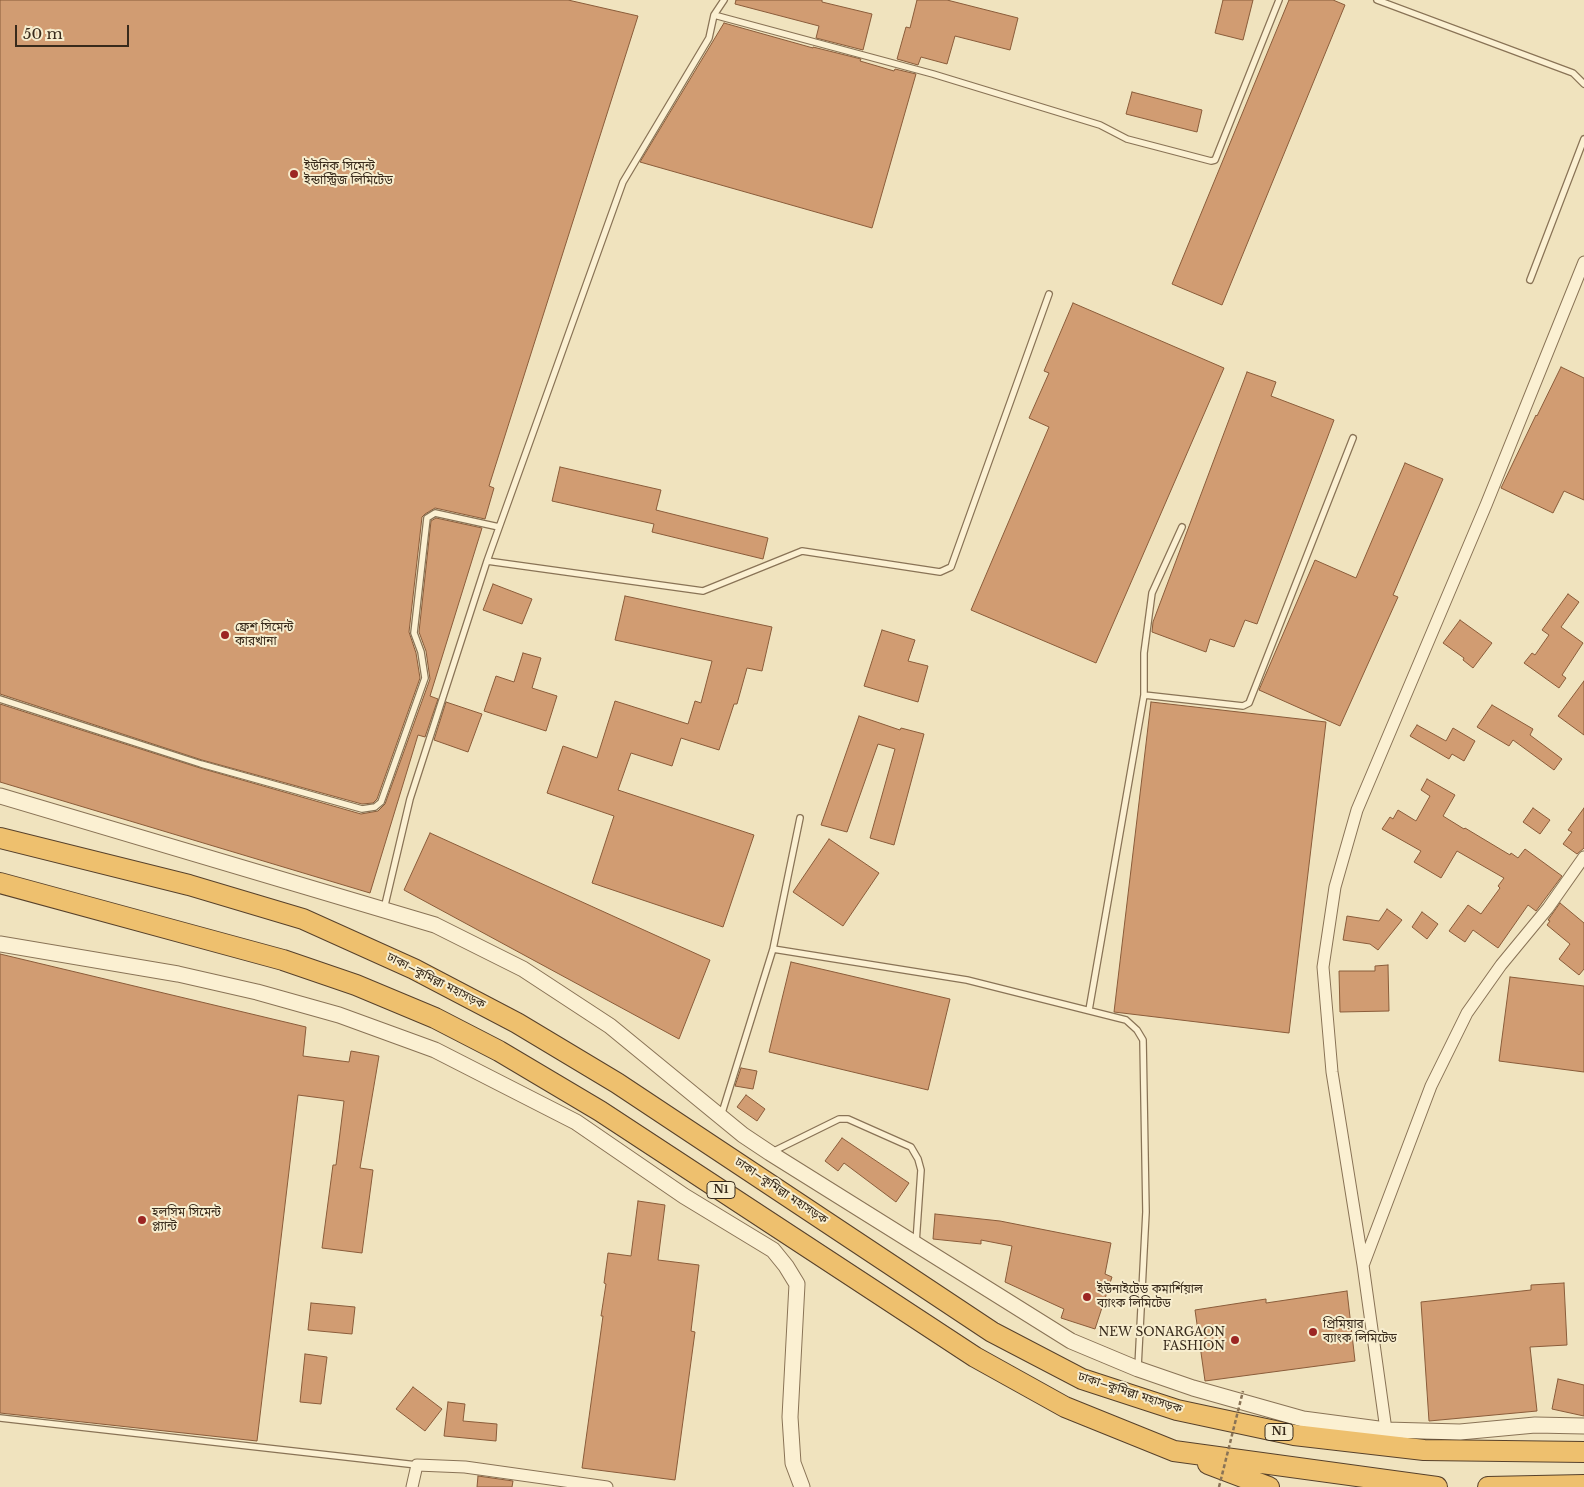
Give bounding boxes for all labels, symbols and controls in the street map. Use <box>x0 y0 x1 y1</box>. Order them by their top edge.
scale bar <box>18 15 131 47</box>
text: 50 m <box>23 24 63 43</box>
place label: ইউনিক সিমেন্ট ইন্ডাস্ট্রিজ লিমিটেড <box>304 160 393 188</box>
marker: ইউনিক সিমেন্ট ইন্ডাস্ট্রিজ লিমিটেড <box>288 168 300 180</box>
place label: ফ্রেশ সিমেন্ট কারখানা <box>235 621 293 649</box>
marker: ফ্রেশ সিমেন্ট কারখানা <box>219 629 231 641</box>
street label: ঢাকা–কুমিল্লা মহাসড়ক <box>384 950 488 1012</box>
street label: ঢাকা–কুমিল্লা মহাসড়ক <box>732 1155 830 1227</box>
road number: N1 <box>707 1182 735 1198</box>
place label: হলসিম সিমেন্ট প্ল্যান্ট <box>152 1206 221 1234</box>
marker: হলসিম সিমেন্ট প্ল্যান্ট <box>136 1214 148 1226</box>
place label: ইউনাইটেড কমার্শিয়াল ব্যাংক লিমিটেড <box>1097 1283 1203 1311</box>
marker: ইউনাইটেড কমার্শিয়াল ব্যাংক লিমিটেড <box>1081 1291 1093 1303</box>
place label: প্রিমিয়ার ব্যাংক লিমিটেড <box>1323 1318 1397 1346</box>
place label: NEW SONARGAON FASHION <box>1098 1326 1225 1354</box>
marker: প্রিমিয়ার ব্যাংক লিমিটেড <box>1307 1326 1319 1338</box>
marker: NEW SONARGAON FASHION <box>1229 1334 1241 1346</box>
street label: ঢাকা–কুমিল্লা মহাসড়ক <box>1076 1369 1184 1417</box>
road number: N1 <box>1265 1424 1293 1440</box>

